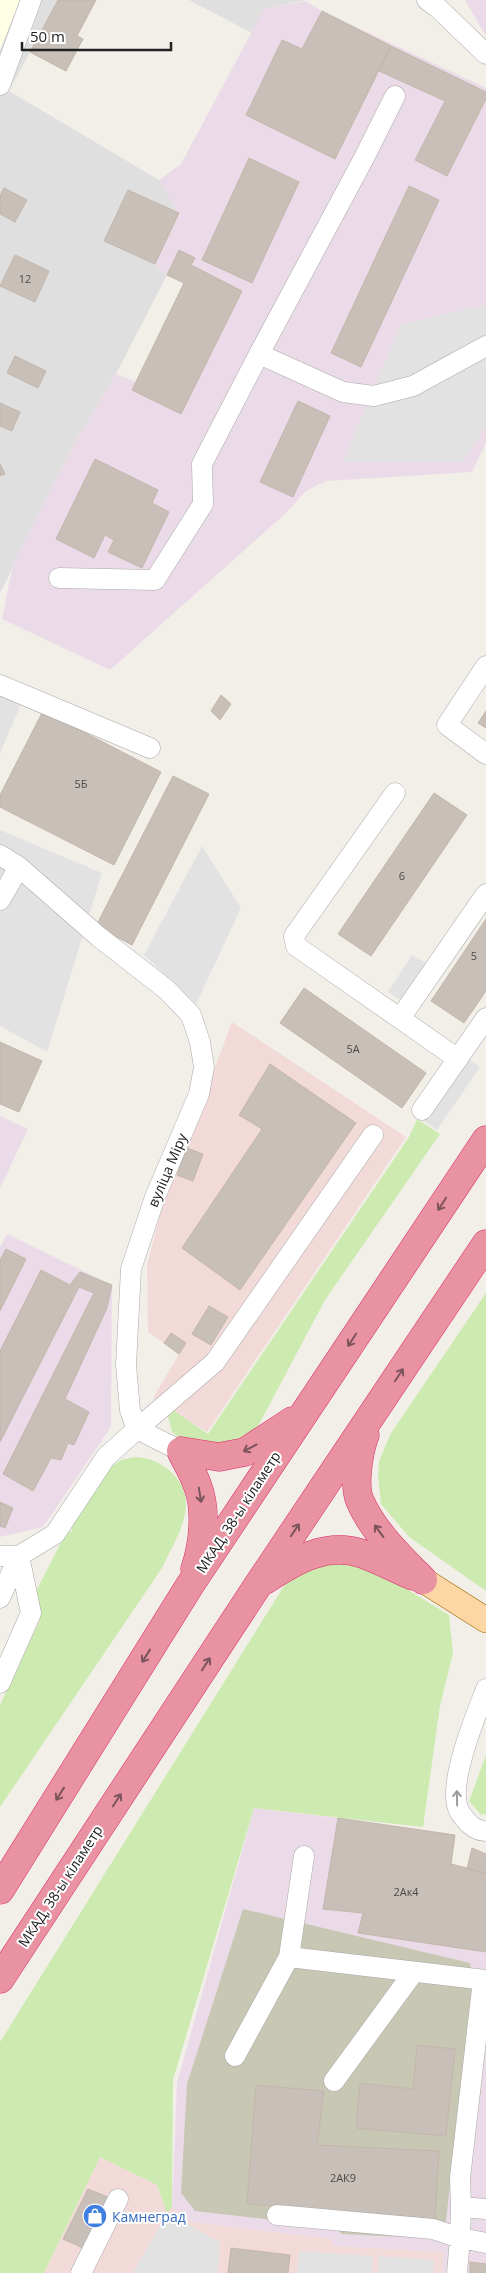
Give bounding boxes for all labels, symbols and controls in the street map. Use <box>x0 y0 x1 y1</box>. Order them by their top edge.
scale bar <box>22 20 171 52</box>
text: 50 m <box>30 26 65 46</box>
house number: 12 <box>19 271 31 286</box>
house number: 5Б <box>74 776 88 791</box>
house number: 6 <box>399 868 405 883</box>
house number: 5 <box>471 948 477 963</box>
house number: 5А <box>346 1041 360 1056</box>
street label: вуліца Міру <box>143 1129 191 1210</box>
one-way arrow <box>437 1197 447 1211</box>
one-way arrow <box>347 1332 357 1346</box>
one-way arrow <box>394 1368 404 1382</box>
one-way arrow <box>243 1443 258 1453</box>
street label: МКАД, 38-ы кіламетр <box>191 1447 285 1577</box>
one-way arrow <box>195 1487 205 1503</box>
one-way arrow <box>290 1524 300 1538</box>
one-way arrow <box>374 1524 384 1538</box>
one-way arrow <box>141 1648 151 1662</box>
one-way arrow <box>201 1657 211 1671</box>
one-way arrow <box>55 1786 65 1800</box>
one-way arrow <box>452 1791 462 1807</box>
one-way arrow <box>112 1793 122 1807</box>
street label: МКАД, 38-ы кіламетр <box>13 1821 107 1951</box>
house number: 2Ак4 <box>393 1884 419 1899</box>
house number: 2АК9 <box>330 2170 356 2185</box>
shop icon: Камнеград <box>82 2203 108 2229</box>
place label: Камнеград <box>112 2207 186 2226</box>

